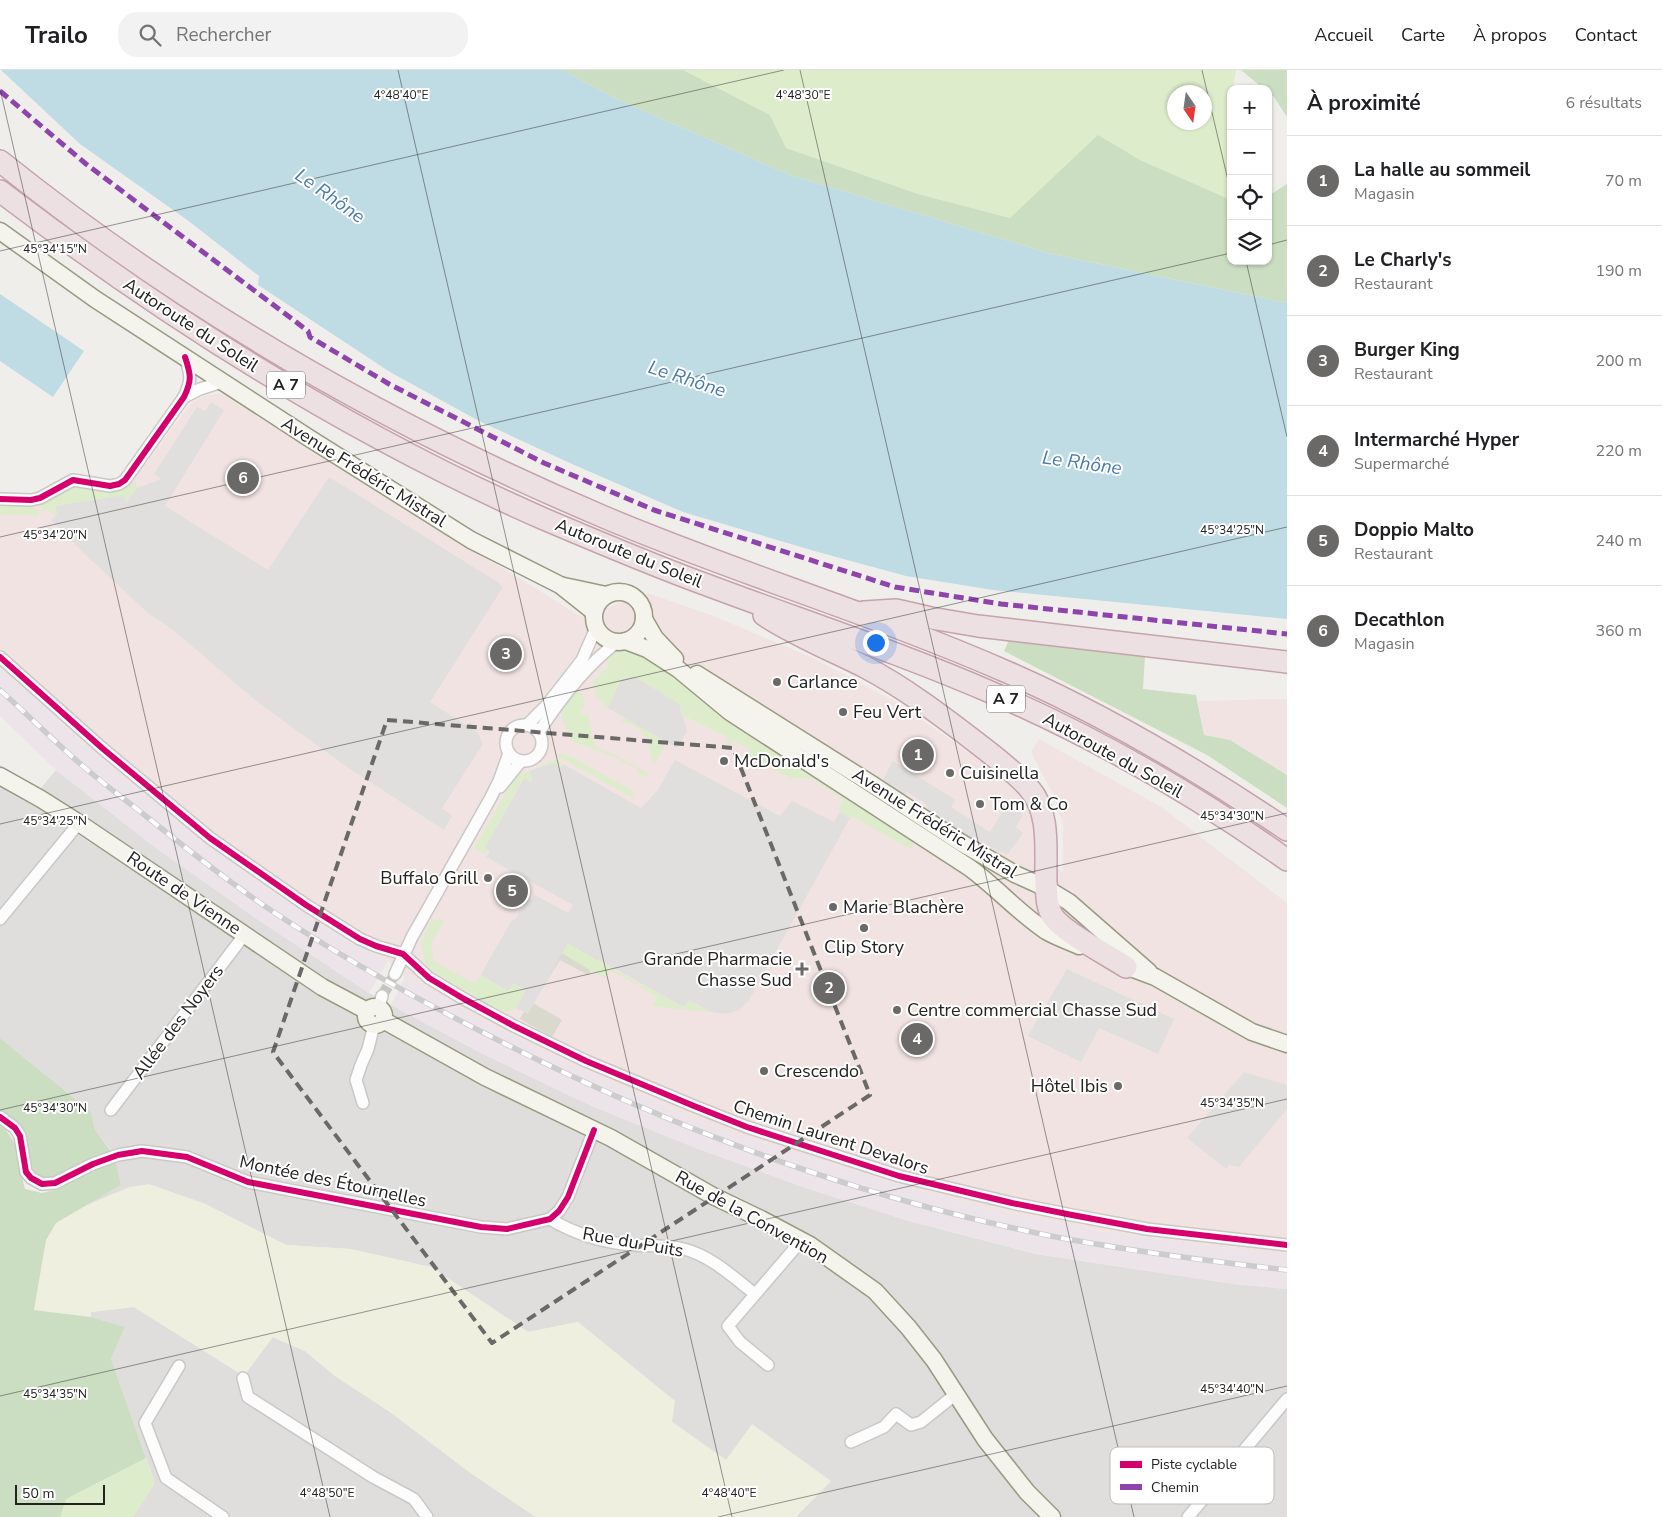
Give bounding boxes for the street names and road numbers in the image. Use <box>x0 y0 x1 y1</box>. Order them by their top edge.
street label: Autoroute du Soleil <box>119 272 264 378</box>
road number: A 7 <box>267 372 305 398</box>
street label: Avenue Frédéric Mistral <box>277 411 452 533</box>
street label: Autoroute du Soleil <box>552 512 707 594</box>
road number: A 7 <box>987 686 1025 712</box>
street label: Autoroute du Soleil <box>1039 706 1188 804</box>
street label: Avenue Frédéric Mistral <box>848 762 1023 884</box>
street label: Route de Vienne <box>122 846 246 940</box>
street label: Allée des Noyers <box>127 960 229 1084</box>
street label: Chemin Laurent Devalors <box>730 1094 932 1180</box>
street label: Montée des Étournelles <box>237 1149 429 1213</box>
street label: Rue de la Convention <box>671 1165 833 1269</box>
street label: Rue du Puits <box>581 1221 685 1263</box>

